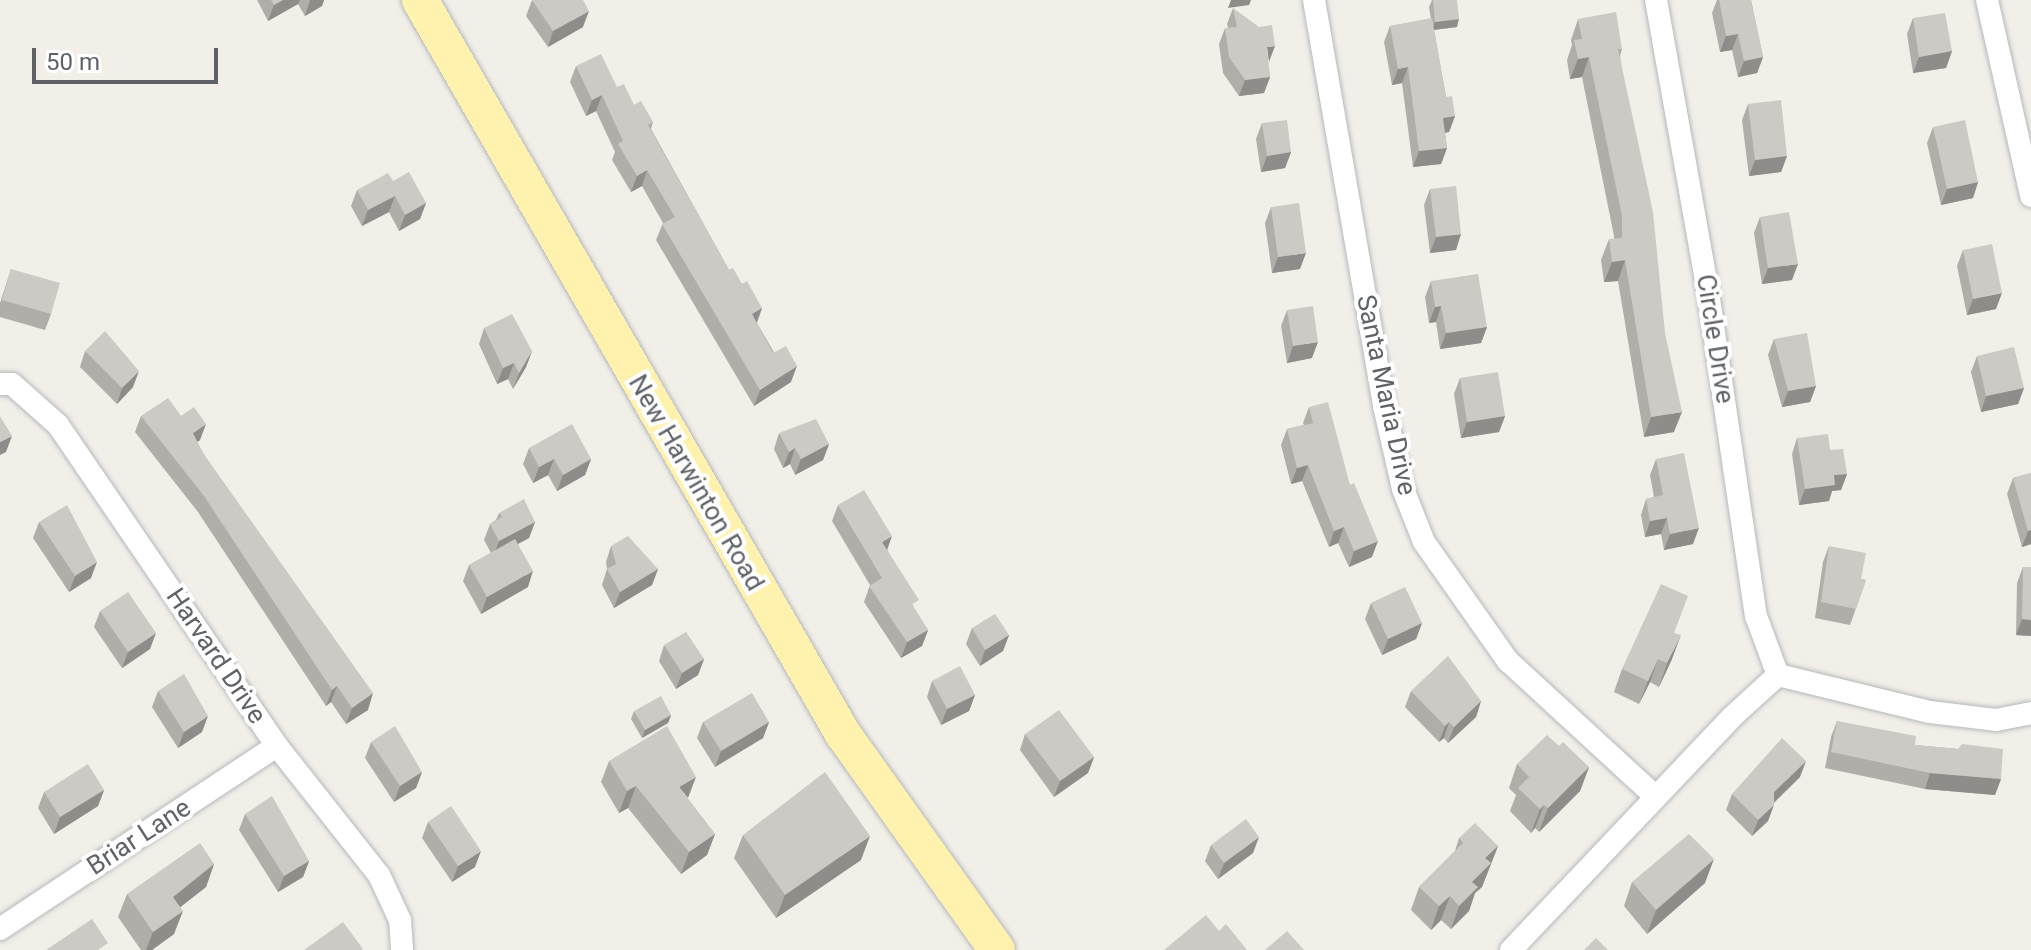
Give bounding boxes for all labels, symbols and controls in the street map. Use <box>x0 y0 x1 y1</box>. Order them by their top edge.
scale bar <box>36 32 222 82</box>
text: 50 m <box>46 48 100 76</box>
street label: Circle Drive <box>1689 272 1741 406</box>
street label: Santa Maria Drive <box>1350 292 1422 498</box>
street label: New Harwinton Road <box>622 370 770 596</box>
street label: Harvard Drive <box>159 582 273 730</box>
street label: Briar Lane <box>81 792 197 882</box>

